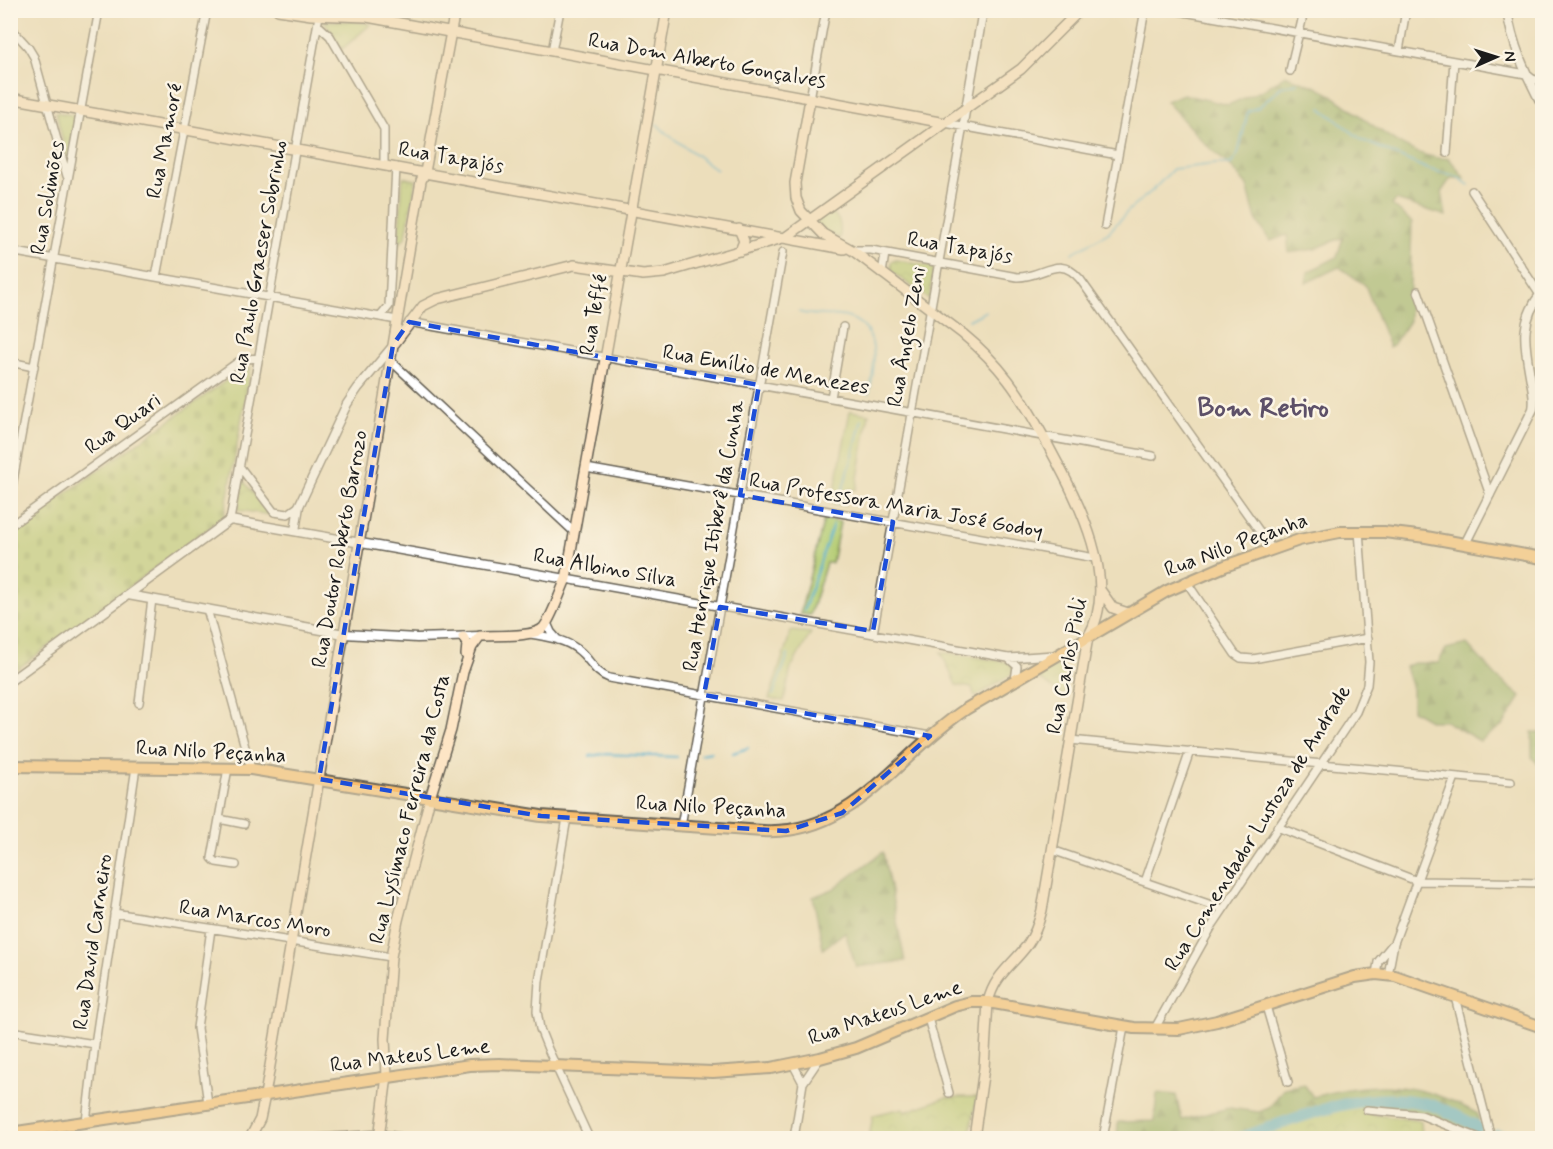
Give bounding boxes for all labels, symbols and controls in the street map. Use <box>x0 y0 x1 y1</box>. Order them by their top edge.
street label: Rua Dom Alberto Gonçalves <box>586 26 828 96</box>
north arrow <box>1466 27 1526 87</box>
text: N <box>1499 50 1520 62</box>
street label: Rua Mamoré <box>140 81 190 201</box>
street label: Rua Tapajós <box>396 135 506 181</box>
street label: Rua Paulo Graeser Sobrinho <box>224 138 294 386</box>
street label: Rua Solimões <box>24 139 72 257</box>
street label: Rua Tapajós <box>905 225 1015 271</box>
street label: Rua Ângelo Zeni <box>881 264 935 410</box>
street label: Rua Teffé <box>573 272 615 358</box>
street label: Rua Emílio de Menezes <box>660 338 872 402</box>
street label: Rua Quari <box>79 387 167 461</box>
district label: Bom Retiro <box>1197 391 1329 426</box>
street label: Rua Henrique Itiberê da Cunha <box>676 398 752 674</box>
street label: Rua Doutor Roberto Barrozo <box>305 428 375 670</box>
street label: Rua Professora Maria José Godoy <box>747 466 1045 546</box>
street label: Rua Nilo Peçanha <box>1160 506 1312 584</box>
street label: Rua Albino Silva <box>531 542 679 594</box>
street label: Rua Carlos Pioli <box>1040 595 1094 737</box>
street label: Rua Lysímaco Ferreira da Costa <box>363 671 457 947</box>
street label: Rua Comendador Lustoza de Andrade <box>1158 680 1358 976</box>
street label: Rua Nilo Peçanha <box>135 734 287 770</box>
street label: Rua Nilo Peçanha <box>635 789 787 825</box>
street label: Rua David Carneiro <box>67 852 119 1032</box>
street label: Rua Marcos Moro <box>177 893 333 945</box>
street label: Rua Mateus Leme <box>804 974 966 1052</box>
street label: Rua Mateus Leme <box>328 1032 492 1080</box>

